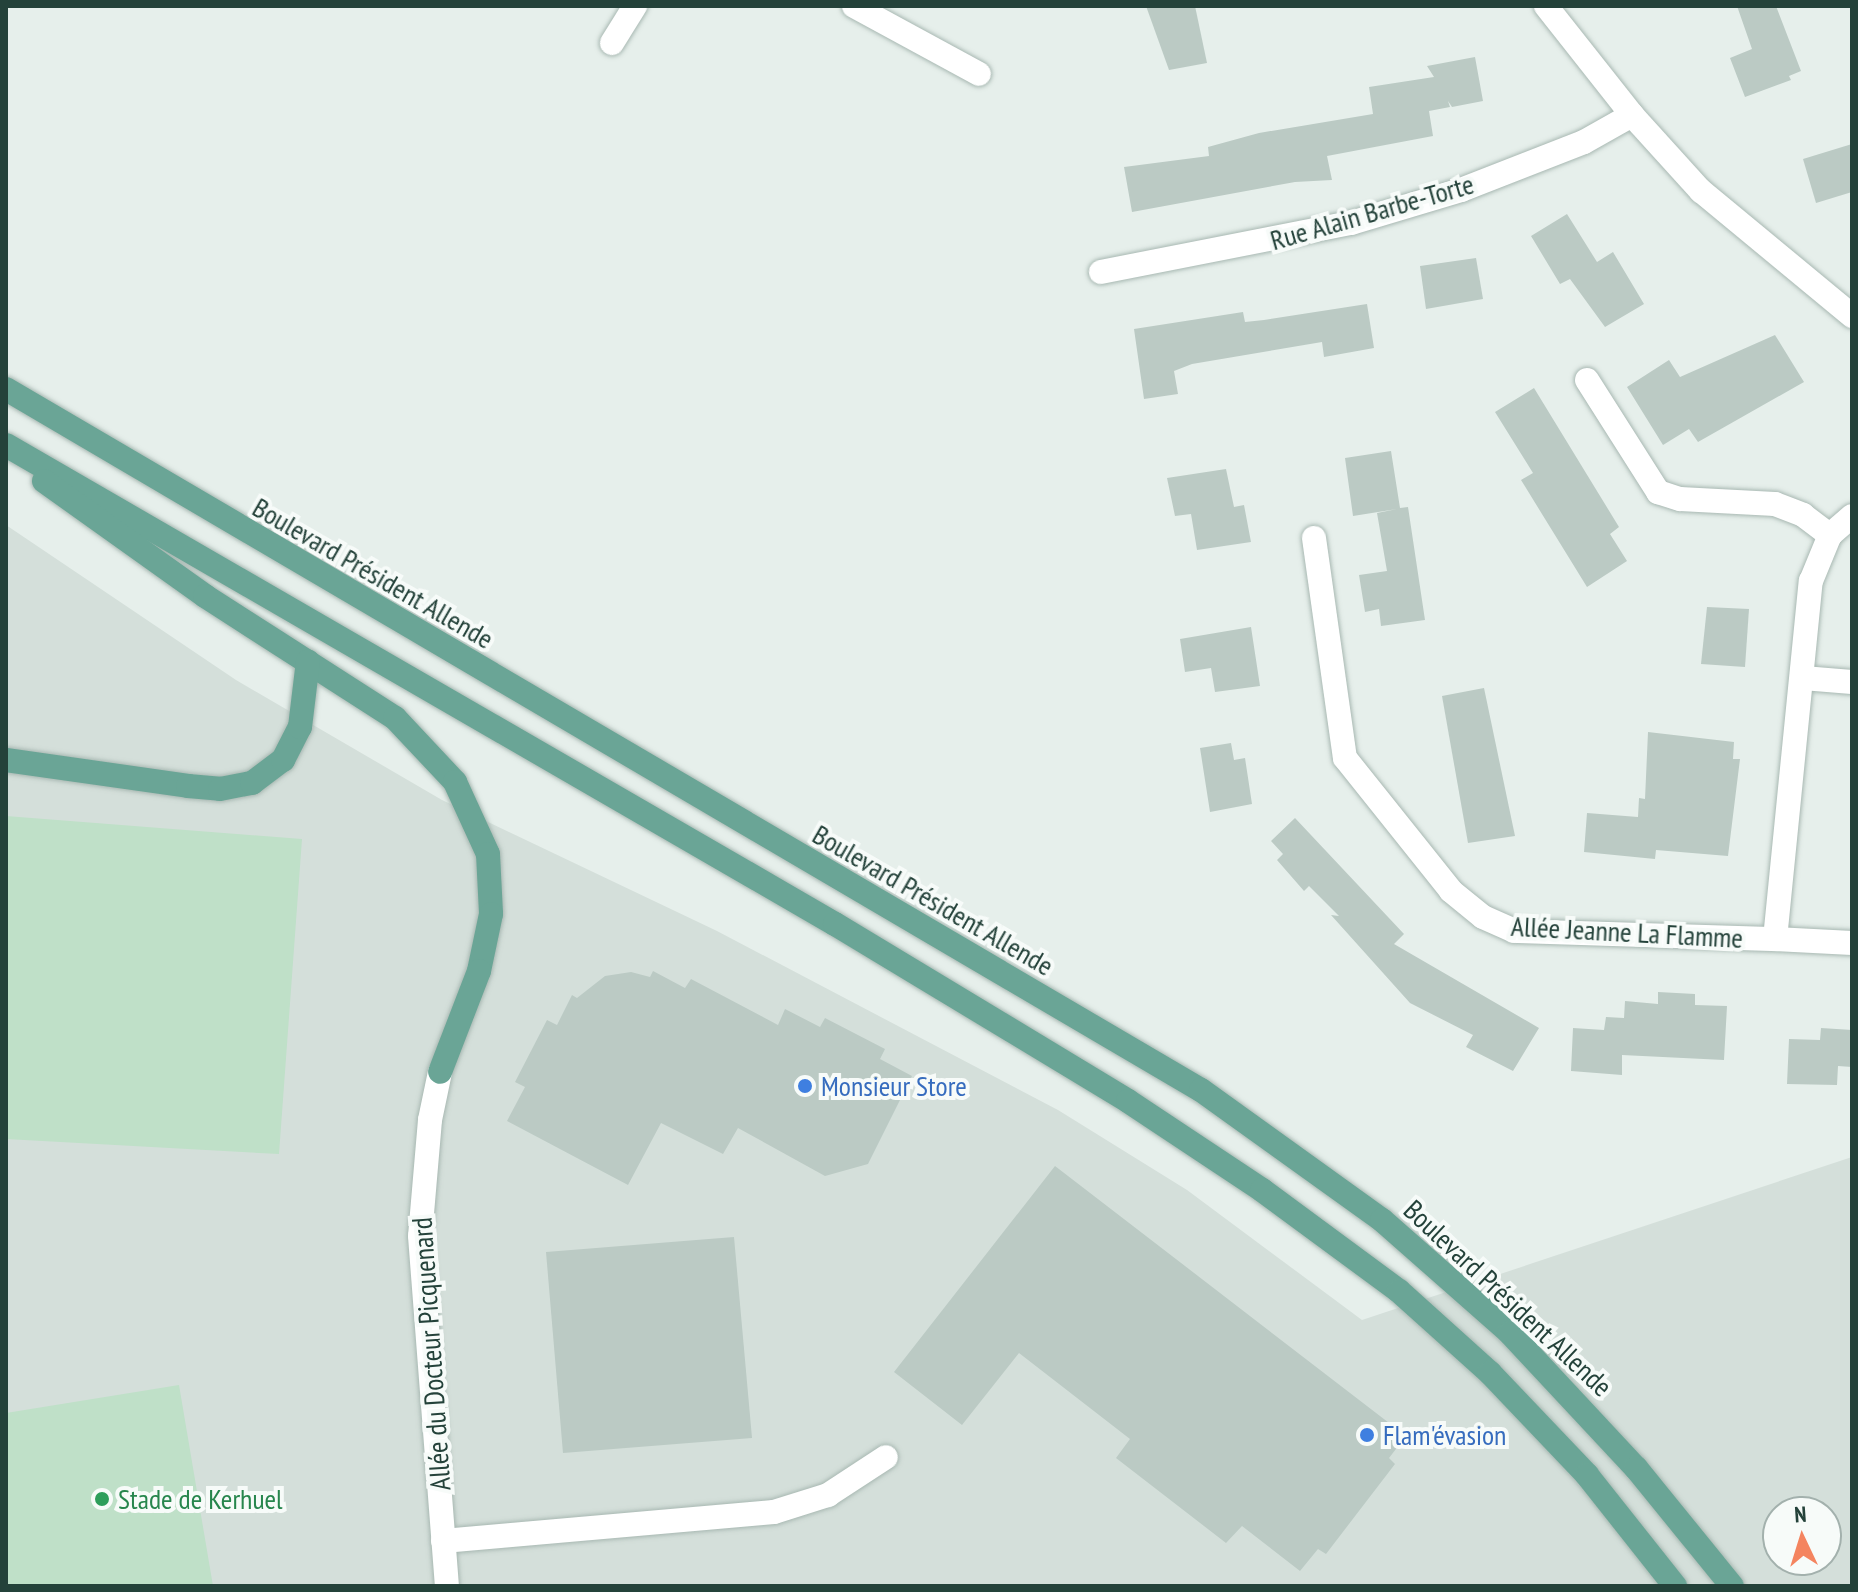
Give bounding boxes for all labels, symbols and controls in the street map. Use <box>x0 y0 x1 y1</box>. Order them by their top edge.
street label: Rue Alain Barbe-Torte <box>1266 167 1478 257</box>
street label: Boulevard Président Allende <box>246 490 500 656</box>
street label: Boulevard Président Allende <box>806 817 1060 983</box>
street label: Allée Jeanne La Flamme <box>1510 909 1744 955</box>
place label: Monsieur Store <box>821 1069 967 1103</box>
marker: Monsieur Store <box>796 1077 814 1095</box>
street label: Boulevard Président Allende <box>1397 1193 1619 1403</box>
street label: Allée du Docteur Picquenard <box>405 1216 457 1492</box>
place label: Flam'évasion <box>1383 1418 1506 1452</box>
marker: Flam'évasion <box>1358 1426 1376 1444</box>
place label: Stade de Kerhuel <box>118 1482 283 1516</box>
marker: Stade de Kerhuel <box>93 1490 111 1508</box>
north arrow <box>1762 1496 1842 1576</box>
text: N <box>1794 1500 1807 1528</box>

